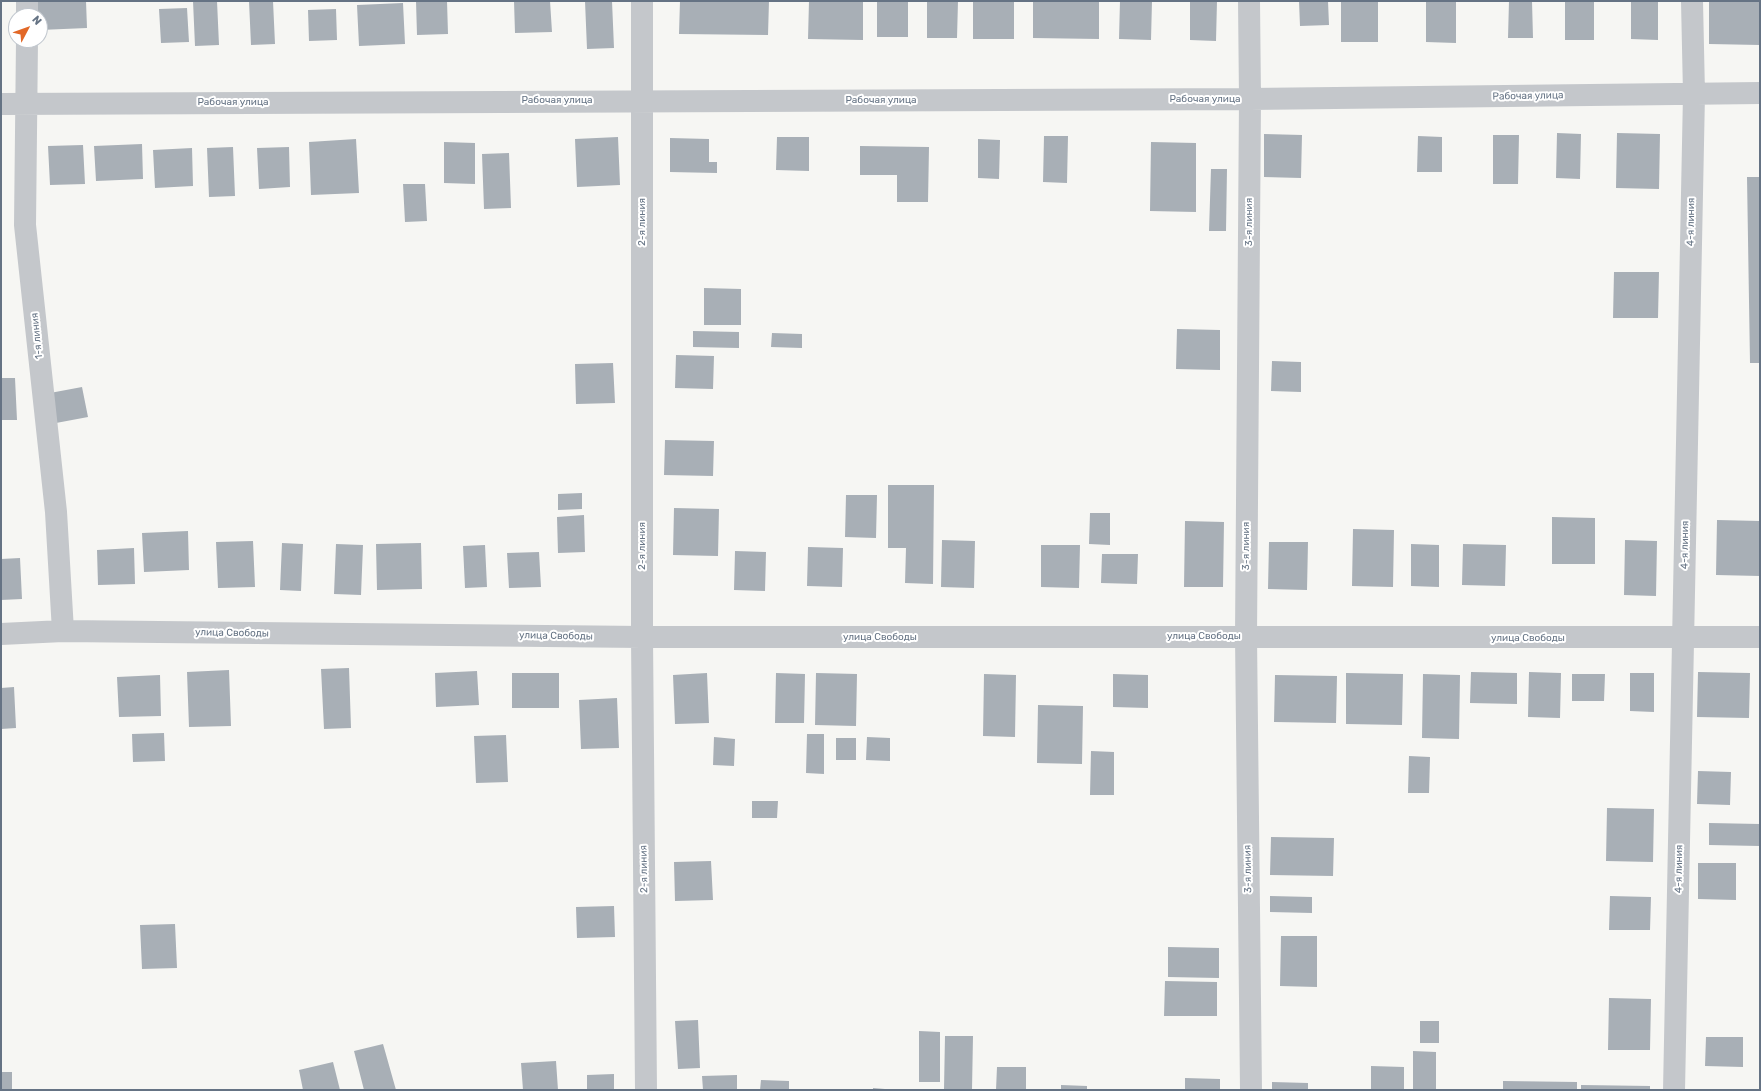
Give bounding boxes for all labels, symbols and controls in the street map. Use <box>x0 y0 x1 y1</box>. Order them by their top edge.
north arrow <box>8 8 48 48</box>
text: N <box>29 13 44 28</box>
street label: Рабочая улица <box>1492 89 1564 103</box>
street label: Рабочая улица <box>1169 93 1241 105</box>
street label: Рабочая улица <box>521 94 593 106</box>
street label: Рабочая улица <box>845 94 917 106</box>
street label: Рабочая улица <box>197 96 269 108</box>
street label: 2-я линия <box>636 198 648 246</box>
street label: 3-я линия <box>1243 198 1255 246</box>
street label: 4-я линия <box>1685 198 1697 246</box>
street label: 1-я линия <box>29 312 45 360</box>
street label: 4-я линия <box>1679 521 1691 569</box>
street label: 2-я линия <box>636 522 648 570</box>
street label: 3-я линия <box>1240 522 1252 570</box>
street label: улица Свободы <box>195 626 269 640</box>
street label: улица Свободы <box>519 629 593 643</box>
street label: улица Свободы <box>1167 630 1241 642</box>
street label: улица Свободы <box>843 631 917 643</box>
street label: улица Свободы <box>1491 632 1565 644</box>
street label: 2-я линия <box>638 845 650 893</box>
street label: 3-я линия <box>1242 845 1254 893</box>
street label: 4-я линия <box>1673 845 1685 893</box>

